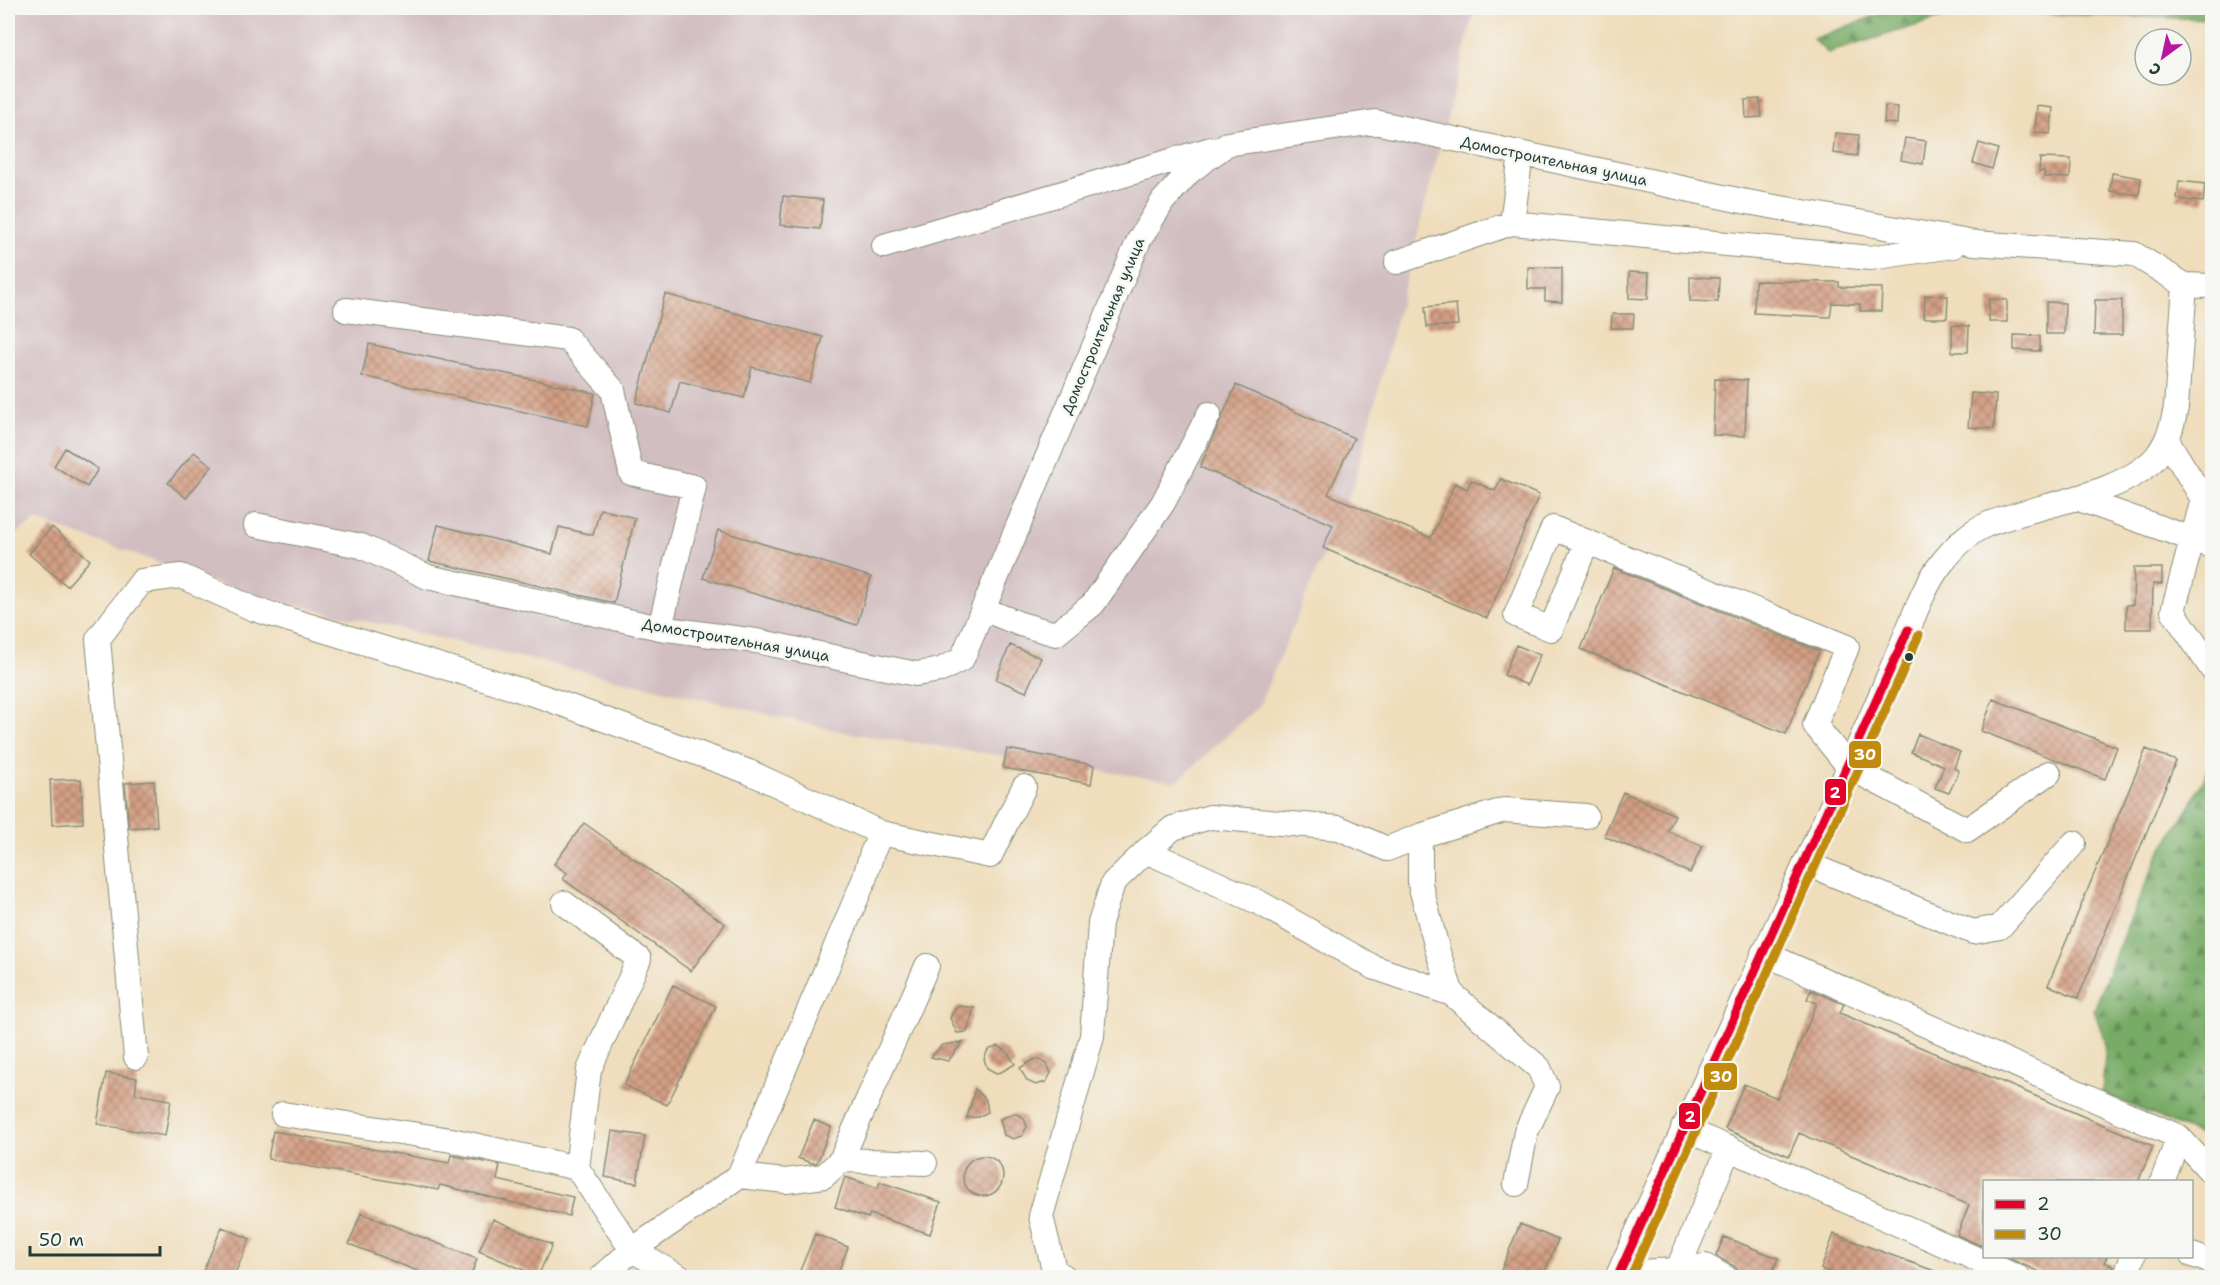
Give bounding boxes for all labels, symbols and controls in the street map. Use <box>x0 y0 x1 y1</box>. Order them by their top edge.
north arrow <box>2133 27 2193 87</box>
text: С <box>2145 58 2165 81</box>
street label: Домостроительная улица <box>1459 131 1650 191</box>
street label: Домостроительная улица <box>1057 234 1150 417</box>
street label: Домостроительная улица <box>641 614 832 666</box>
unlabelled marker <box>1903 651 1915 663</box>
line badge: 30 <box>1848 740 1882 769</box>
text: 30 <box>1854 744 1876 765</box>
line badge: 2 <box>1824 778 1847 806</box>
text: 2 <box>1829 782 1841 803</box>
line badge: 30 <box>1703 1062 1738 1091</box>
text: 30 <box>1710 1066 1732 1087</box>
line badge: 2 <box>1678 1102 1701 1130</box>
text: 2 <box>1684 1106 1696 1127</box>
legend <box>1983 1180 2193 1258</box>
text: 2 <box>2037 1192 2050 1216</box>
scale bar <box>30 1219 160 1257</box>
text: 30 <box>2037 1222 2062 1246</box>
text: 50 m <box>39 1228 84 1252</box>

